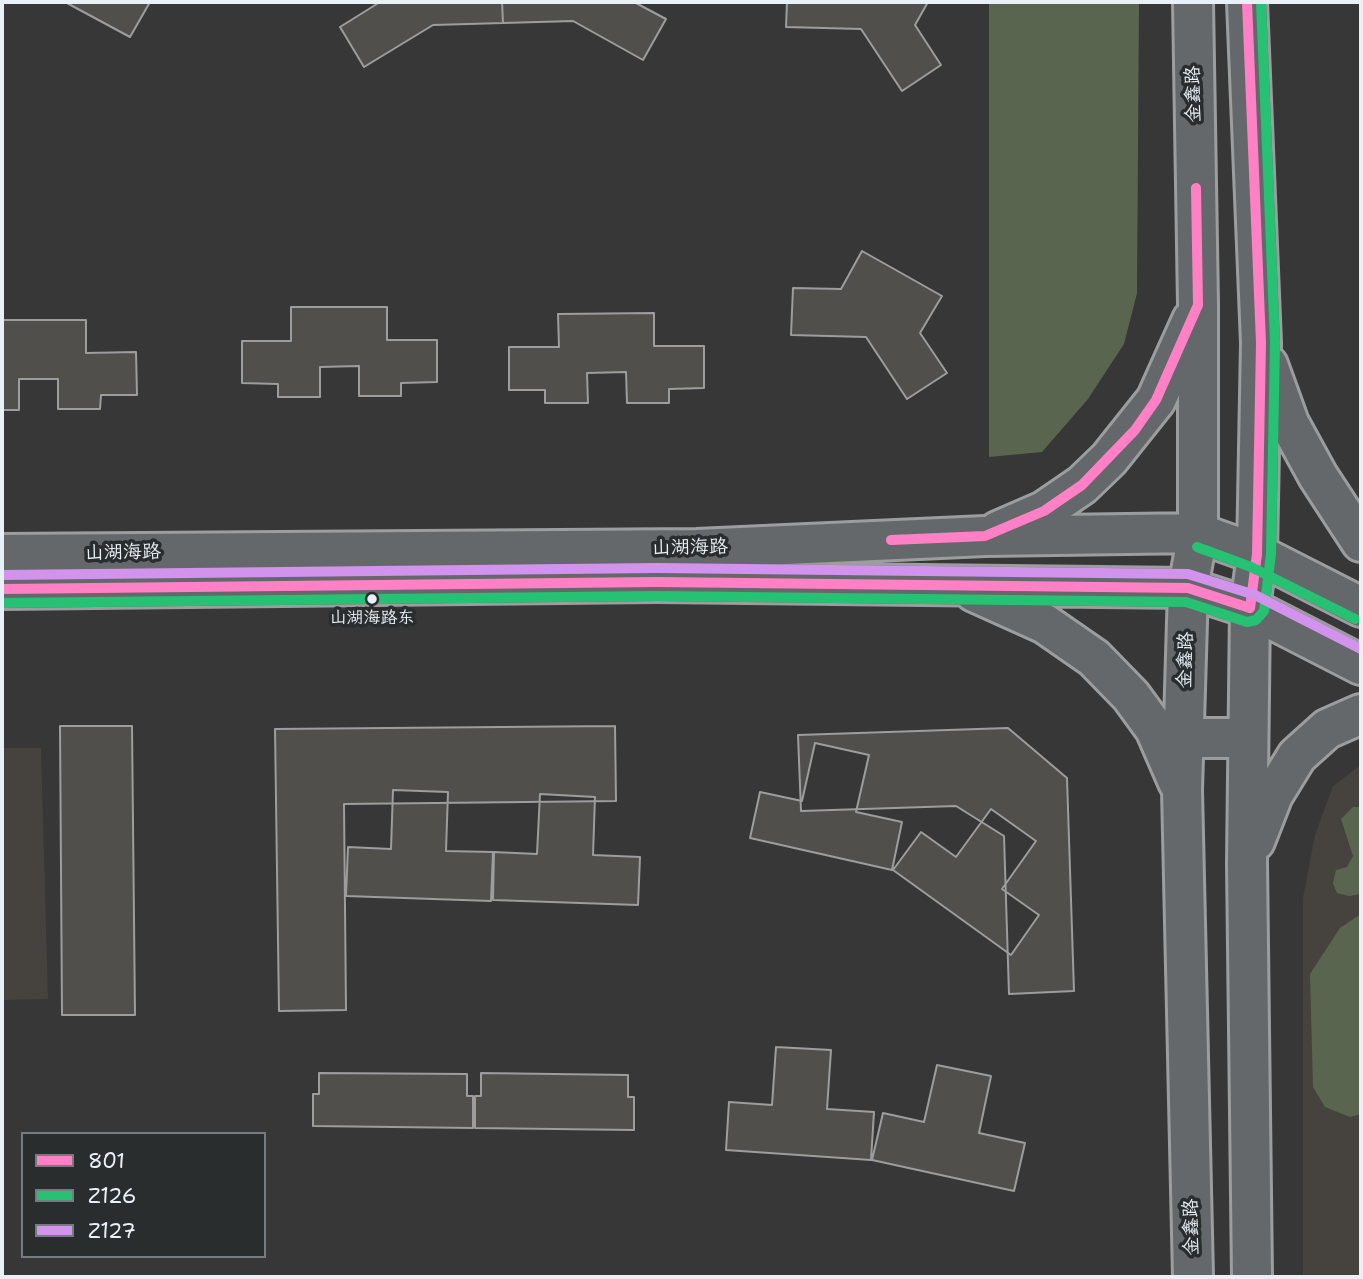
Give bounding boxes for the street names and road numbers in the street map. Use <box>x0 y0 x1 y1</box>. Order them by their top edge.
street label: 金鑫路 <box>1182 65 1206 123</box>
street label: 山湖海路 <box>652 536 728 560</box>
street label: 山湖海路 <box>85 541 161 565</box>
street label: 金鑫路 <box>1174 631 1198 689</box>
street label: 金鑫路 <box>1180 1198 1204 1256</box>

